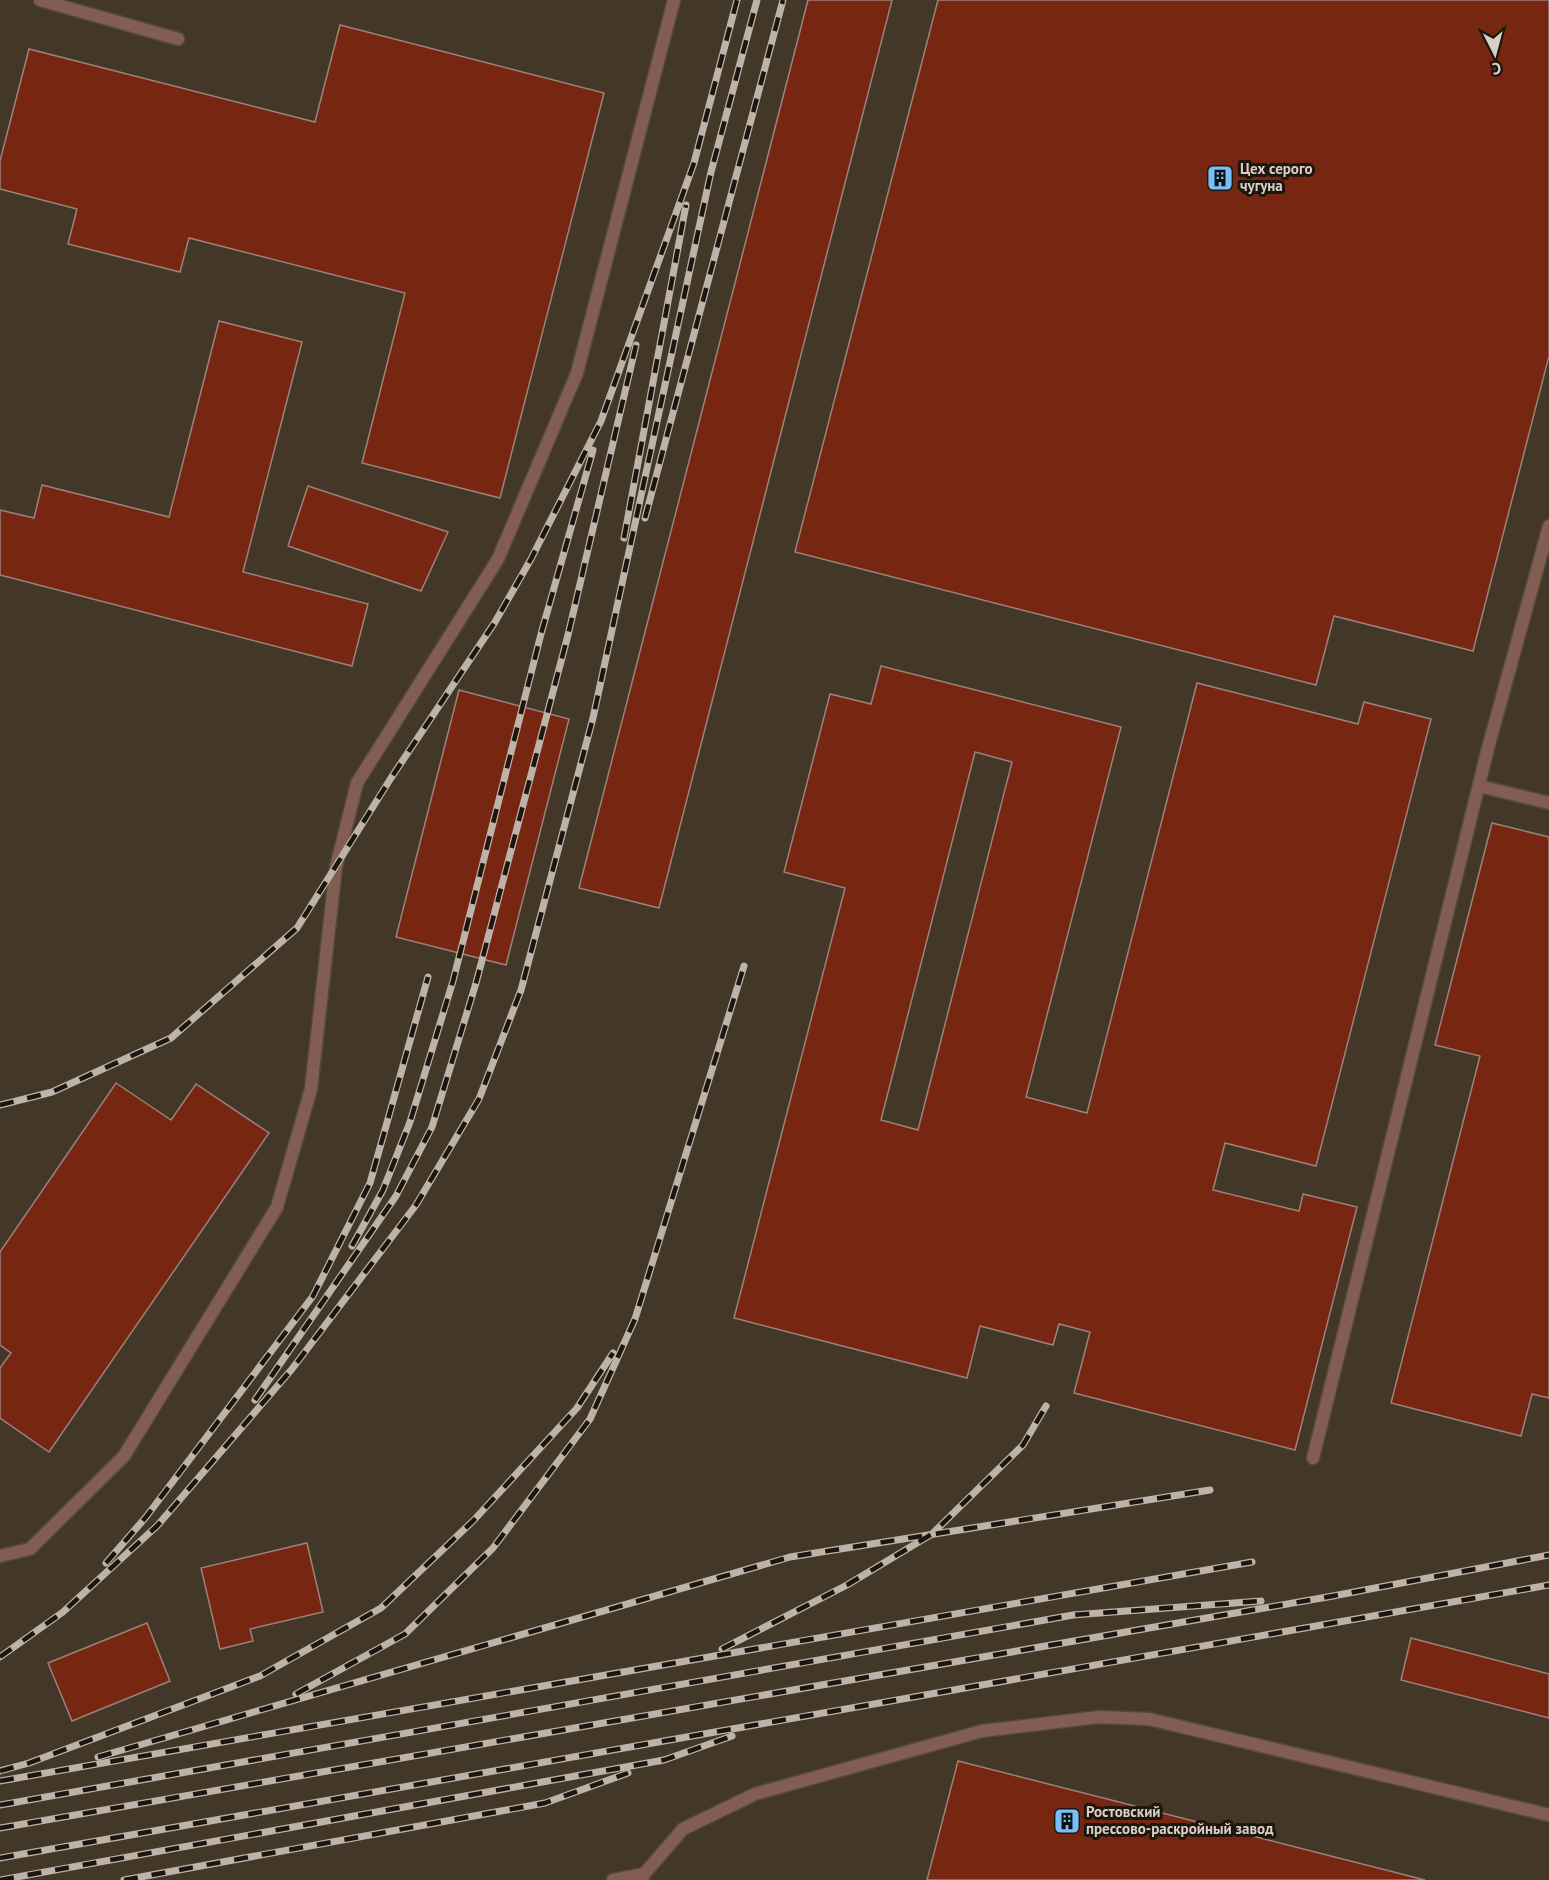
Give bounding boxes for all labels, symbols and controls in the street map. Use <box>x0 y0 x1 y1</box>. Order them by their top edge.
north arrow <box>1465 24 1525 84</box>
text: С <box>1491 59 1502 79</box>
place label: Цех серого чугуна <box>1240 159 1313 195</box>
building icon: Цех серого чугуна <box>1205 163 1235 193</box>
place label: Ростовский прессово-раскройный завод <box>1086 1802 1274 1838</box>
building icon: Ростовский прессово-раскройный завод <box>1052 1806 1082 1836</box>

